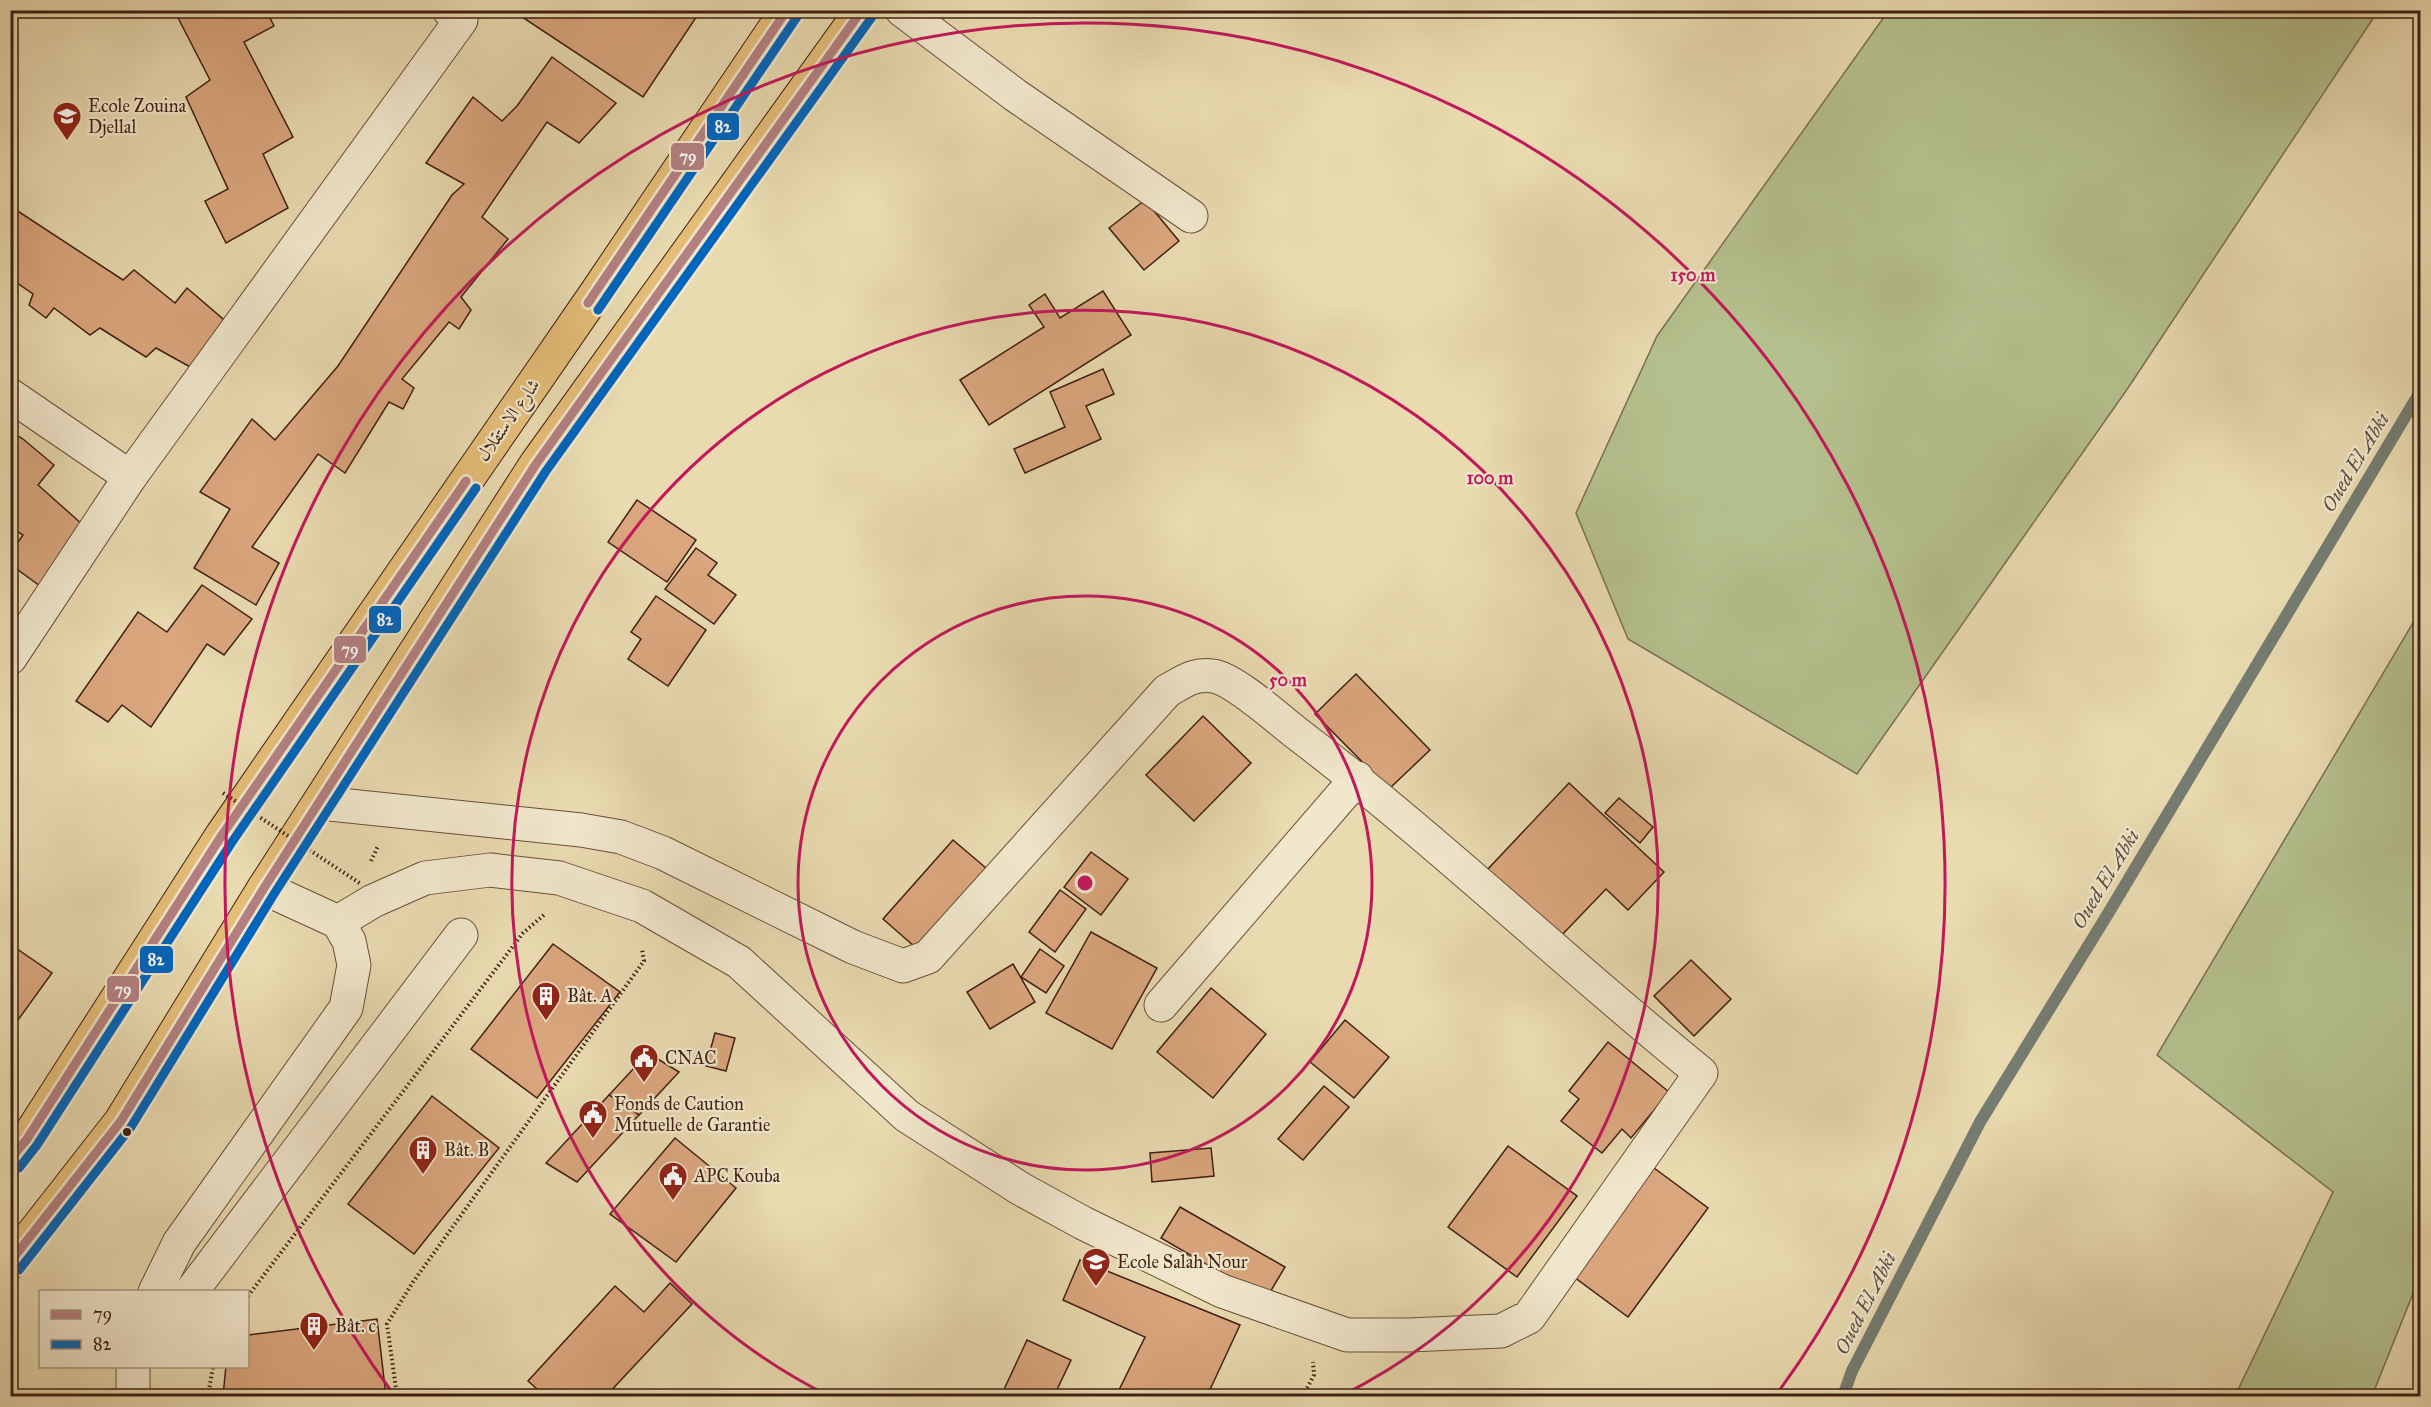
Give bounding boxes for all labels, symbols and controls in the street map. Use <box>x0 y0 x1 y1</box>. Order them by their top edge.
place label: Ecole Zouina Djellal <box>88 95 187 138</box>
school or university icon: Ecole Zouina Djellal <box>51 100 83 142</box>
line badge: 82 <box>706 112 740 141</box>
text: 82 <box>715 117 732 136</box>
line badge: 79 <box>670 142 705 171</box>
text: 79 <box>679 147 697 167</box>
text: 150 m <box>1671 264 1716 286</box>
street label: شارع الاستقلال <box>472 375 548 468</box>
water label: Oued El Abki <box>2316 408 2394 516</box>
text: 100 m <box>1467 467 1514 489</box>
line badge: 82 <box>368 605 402 634</box>
text: 82 <box>377 610 394 629</box>
line badge: 79 <box>333 635 367 664</box>
text: 79 <box>341 640 359 660</box>
text: 50 m <box>1269 669 1308 691</box>
water label: Oued El Abki <box>2066 825 2144 933</box>
centre of rings <box>1075 873 1095 893</box>
line badge: 82 <box>139 945 174 974</box>
text: 82 <box>148 950 165 969</box>
line badge: 79 <box>106 975 140 1003</box>
text: 79 <box>114 980 132 1000</box>
building icon: Bât. A <box>530 980 562 1022</box>
place label: Bât. A <box>567 985 613 1007</box>
public building icon: CNAC <box>628 1042 660 1084</box>
place label: CNAC <box>665 1047 716 1069</box>
place label: Fonds de Caution Mutuelle de Garantie <box>614 1093 770 1136</box>
public building icon: Fonds de Caution Mutuelle de Garantie <box>577 1098 609 1140</box>
unlabelled marker <box>121 1126 133 1138</box>
building icon: Bât. B <box>407 1134 439 1176</box>
place label: Bât. B <box>444 1139 489 1161</box>
public building icon: APC Kouba <box>657 1160 689 1202</box>
place label: APC Kouba <box>693 1165 781 1187</box>
school or university icon: Ecole Salah Nour <box>1080 1246 1112 1288</box>
water label: Oued El Abki <box>1829 1248 1901 1358</box>
place label: Ecole Salah Nour <box>1117 1251 1248 1273</box>
legend <box>39 1290 249 1368</box>
text: 79 <box>93 1303 112 1325</box>
building icon: Bât. c <box>298 1310 330 1352</box>
place label: Bât. c <box>335 1315 376 1337</box>
text: 82 <box>93 1333 112 1355</box>

